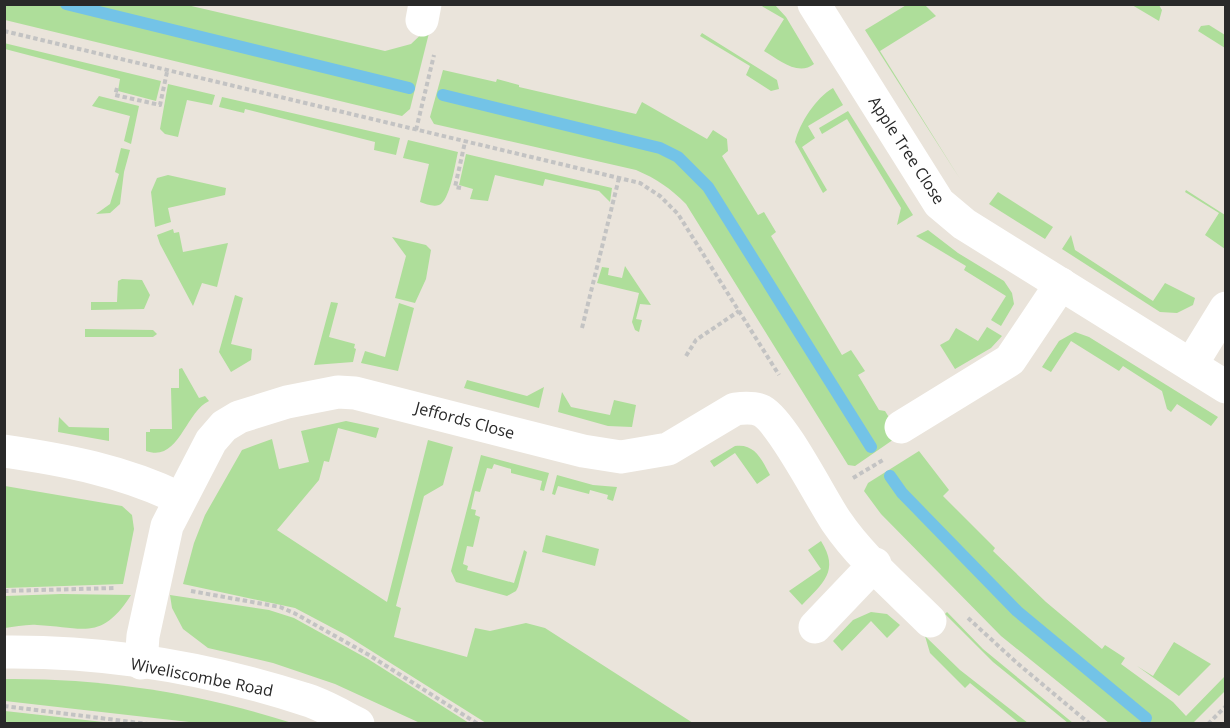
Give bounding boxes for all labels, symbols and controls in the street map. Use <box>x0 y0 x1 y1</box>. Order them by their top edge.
street label: Apple Tree Close <box>864 92 950 208</box>
street label: Jeffords Close <box>411 396 517 444</box>
street label: Wiveliscombe Road <box>129 652 275 702</box>

